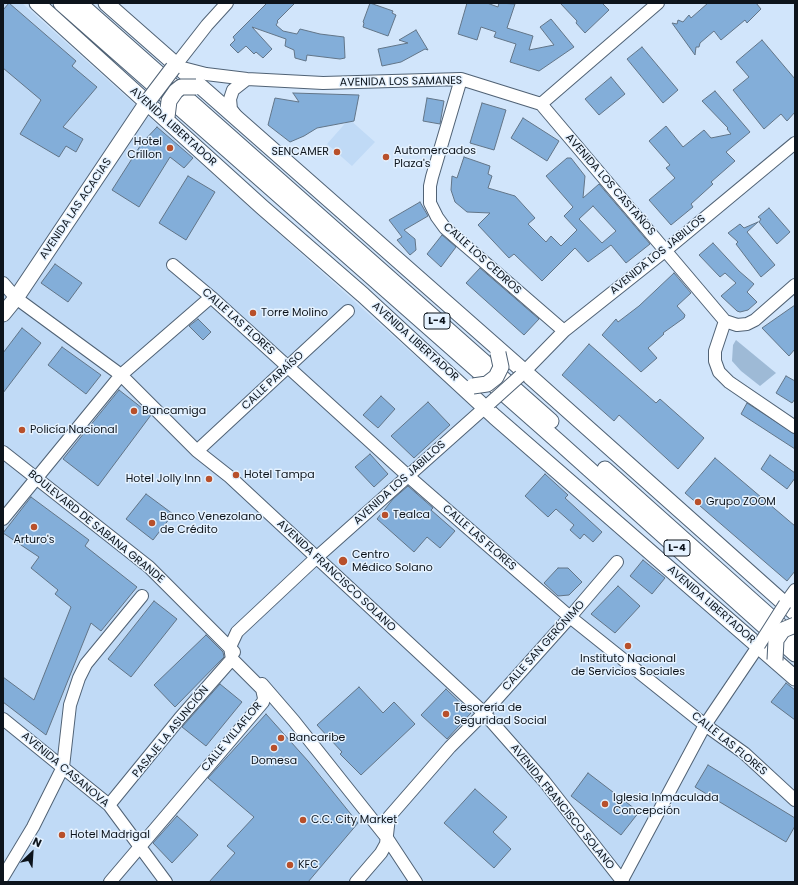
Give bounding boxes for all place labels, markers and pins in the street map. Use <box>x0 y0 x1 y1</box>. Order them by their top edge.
place label: Hotel Crillon <box>127 135 162 161</box>
marker: Hotel Crillon <box>165 143 175 153</box>
place label: Automercados Plaza's <box>394 144 476 170</box>
place label: SENCAMER <box>271 145 329 159</box>
marker: SENCAMER <box>332 147 342 157</box>
marker: Automercados Plaza's <box>381 152 391 162</box>
place label: Torre Molino <box>261 306 328 320</box>
marker: Torre Molino <box>248 308 258 318</box>
place label: Bancamiga <box>142 404 206 418</box>
marker: Bancamiga <box>129 406 139 416</box>
place label: Policía Nacional <box>30 423 117 437</box>
marker: Policía Nacional <box>17 425 27 435</box>
place label: Hotel Tampa <box>244 468 315 482</box>
marker: Hotel Tampa <box>231 470 241 480</box>
place label: Hotel Jolly Inn <box>126 472 201 486</box>
marker: Hotel Jolly Inn <box>204 474 214 484</box>
place label: Grupo ZOOM <box>706 495 776 509</box>
marker: Grupo ZOOM <box>693 497 703 507</box>
place label: Tealca <box>393 508 430 522</box>
place label: Banco Venezolano de Crédito <box>160 510 262 536</box>
marker: Tealca <box>380 510 390 520</box>
marker: Banco Venezolano de Crédito <box>147 518 157 528</box>
marker: Arturo's <box>29 522 39 532</box>
place label: Arturo's <box>13 533 55 547</box>
place label: Centro Médico Solano <box>352 548 433 574</box>
marker: Centro Médico Solano <box>337 555 349 567</box>
marker: Instituto Nacional de Servicios Sociales <box>623 641 633 651</box>
place label: Instituto Nacional de Servicios Sociales <box>571 652 685 678</box>
place label: Tesorería de Seguridad Social <box>454 701 547 727</box>
marker: Tesorería de Seguridad Social <box>441 709 451 719</box>
place label: Bancaribe <box>289 731 345 745</box>
marker: Bancaribe <box>276 733 286 743</box>
marker: Domesa <box>269 743 279 753</box>
place label: Domesa <box>251 754 297 768</box>
place label: Iglesia Inmaculada Concepción <box>613 791 719 817</box>
marker: Iglesia Inmaculada Concepción <box>600 799 610 809</box>
place label: C.C. City Market <box>311 813 397 827</box>
marker: C.C. City Market <box>298 815 308 825</box>
place label: Hotel Madrigal <box>70 828 150 842</box>
marker: Hotel Madrigal <box>57 830 67 840</box>
place label: KFC <box>298 858 319 872</box>
marker: KFC <box>285 860 295 870</box>

